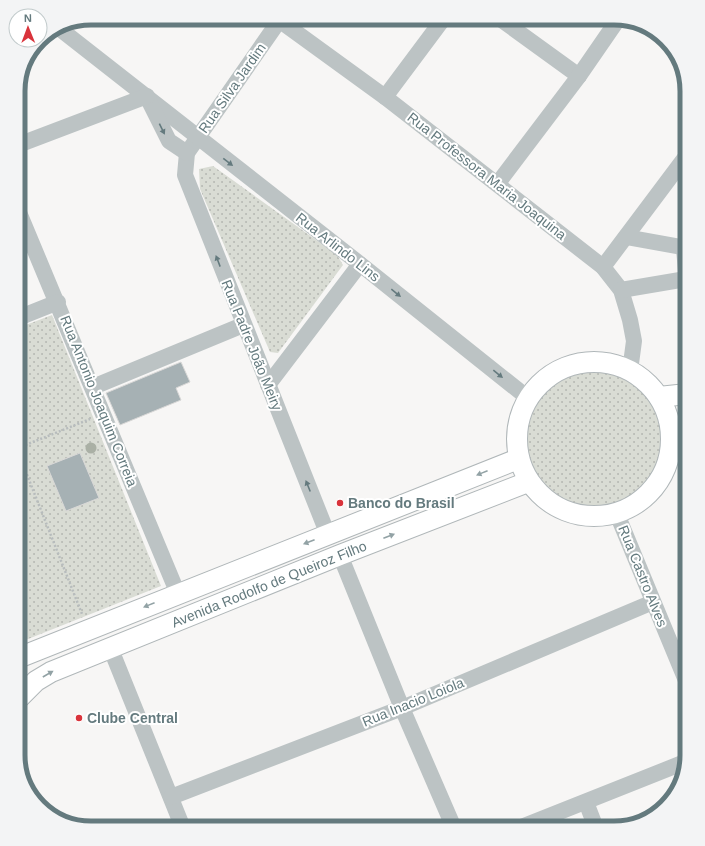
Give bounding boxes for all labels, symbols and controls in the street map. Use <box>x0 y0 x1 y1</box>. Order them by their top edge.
north arrow <box>8 8 48 48</box>
text: N <box>24 12 32 24</box>
street label: Rua Silva Jardim <box>195 40 269 136</box>
street label: Rua Professora Maria Joaquina <box>404 109 570 243</box>
one-way arrow <box>159 123 165 134</box>
one-way arrow <box>222 157 233 166</box>
street label: Rua Arlindo Lins <box>293 209 383 285</box>
one-way arrow <box>215 254 221 266</box>
street label: Rua Padre João Meiry <box>218 277 286 413</box>
one-way arrow <box>391 289 402 297</box>
street label: Rua Antonio Joaquim Correia <box>57 313 141 489</box>
one-way arrow <box>493 370 503 378</box>
one-way arrow <box>475 471 487 477</box>
one-way arrow <box>305 479 311 491</box>
place label: Banco do Brasil <box>348 495 455 511</box>
marker: Banco do Brasil <box>335 498 345 508</box>
street label: Rua Castro Alves <box>615 523 671 629</box>
one-way arrow <box>383 533 395 539</box>
street label: Avenida Rodolfo de Queiroz Filho <box>169 537 369 631</box>
one-way arrow <box>303 540 315 546</box>
one-way arrow <box>143 603 155 609</box>
one-way arrow <box>42 671 54 678</box>
street label: Rua Inacio Loiola <box>360 674 466 730</box>
place label: Clube Central <box>87 710 178 726</box>
marker: Clube Central <box>74 713 84 723</box>

